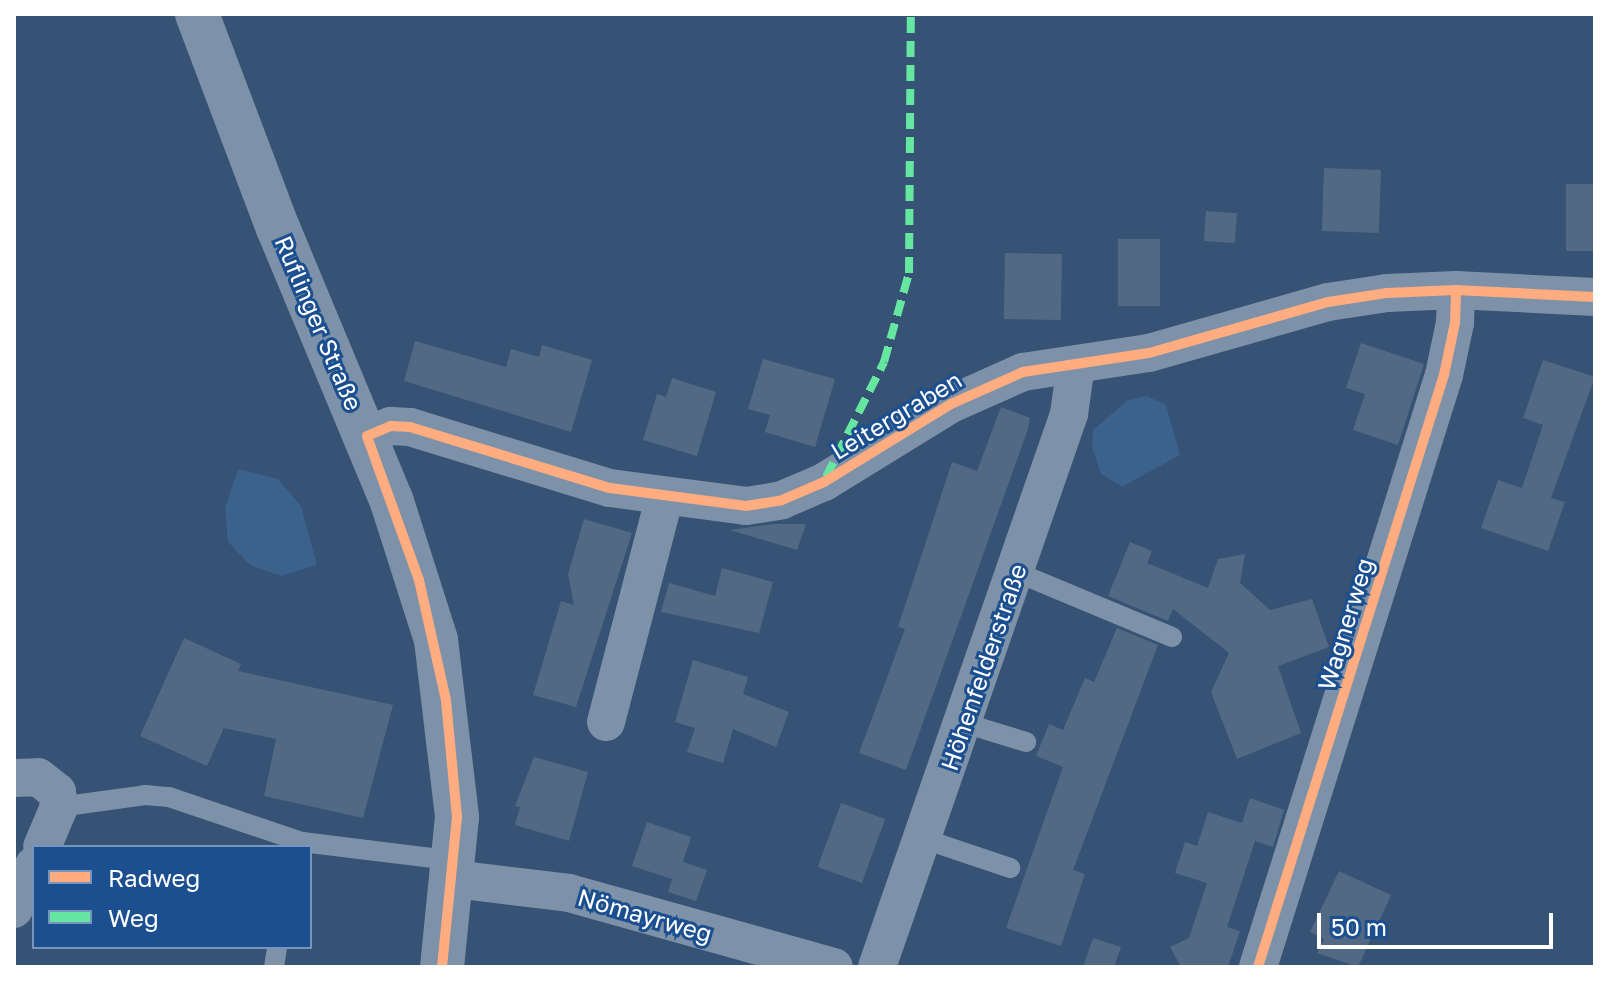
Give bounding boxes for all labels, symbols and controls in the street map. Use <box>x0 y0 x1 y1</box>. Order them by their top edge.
street label: Ruflinger Straße <box>269 231 369 415</box>
street label: Leitergraben <box>825 365 967 465</box>
street label: Wagnerweg <box>1311 554 1379 694</box>
street label: Höhenfelderstraße <box>934 560 1032 774</box>
legend <box>32 845 312 949</box>
text: Radweg <box>108 863 200 892</box>
street label: Nömayrweg <box>575 882 715 948</box>
scale bar <box>1321 897 1557 947</box>
text: Weg <box>108 903 159 932</box>
text: 50 m <box>1331 912 1387 941</box>

